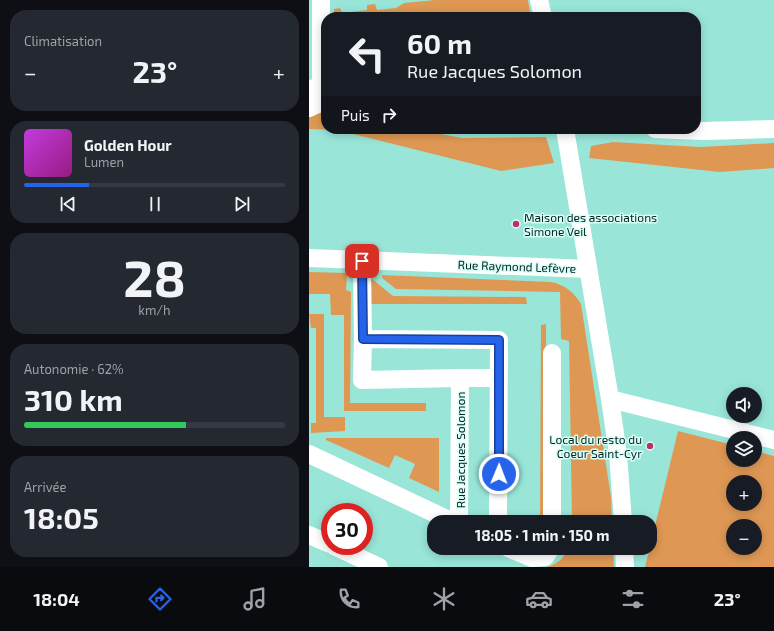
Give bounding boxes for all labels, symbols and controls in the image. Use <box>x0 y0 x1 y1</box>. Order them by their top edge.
text: 60 m <box>407 26 472 60</box>
icon: left <box>341 28 393 80</box>
text: Climatisation <box>24 33 102 49</box>
text: 23° <box>132 53 177 89</box>
text: − <box>24 59 37 85</box>
text: + <box>273 59 285 85</box>
text: Rue Jacques Solomon <box>407 60 582 82</box>
icon: right <box>378 104 400 126</box>
text: Puis <box>341 106 370 124</box>
text: Golden Hour <box>84 136 172 154</box>
text: Lumen <box>84 154 124 170</box>
icon: previous <box>57 193 79 215</box>
icon: pause <box>144 193 166 215</box>
icon: next <box>231 193 253 215</box>
place label: Maison des associations Simone Veil <box>524 210 657 238</box>
marker: Maison des associations Simone Veil <box>511 219 521 229</box>
pin <box>345 244 379 278</box>
text: 28 <box>123 245 186 307</box>
icon: arrive <box>351 250 373 272</box>
street label: Rue Raymond Lefèvre <box>458 257 576 275</box>
text: km/h <box>138 302 171 318</box>
text: Autonomie · 62% <box>24 361 124 377</box>
text: 310 km <box>24 381 123 417</box>
map controls <box>726 387 762 555</box>
button: sound <box>726 387 762 423</box>
street label: Rue Jacques Solomon <box>453 392 467 508</box>
button: layers <box>726 431 762 467</box>
place label: Local du resto du Coeur Saint-Cyr <box>549 432 642 460</box>
marker: Local du resto du Coeur Saint-Cyr <box>645 441 655 451</box>
position arrow <box>478 453 520 495</box>
button: + <box>726 475 762 511</box>
text: Arrivée <box>24 479 67 495</box>
text: 18:05 <box>24 499 99 535</box>
speed limit sign: 30 <box>321 503 373 555</box>
button: − <box>726 519 762 555</box>
text: 18:05 · 1 min · 150 m <box>475 526 609 544</box>
icon: directions <box>146 585 174 613</box>
icon: music <box>241 585 269 613</box>
icon: phone <box>335 585 363 613</box>
icon: climate <box>430 585 458 613</box>
icon: car <box>525 585 553 613</box>
icon: filters <box>619 585 647 613</box>
text: 18:04 <box>33 588 80 610</box>
text: 23° <box>714 588 741 610</box>

